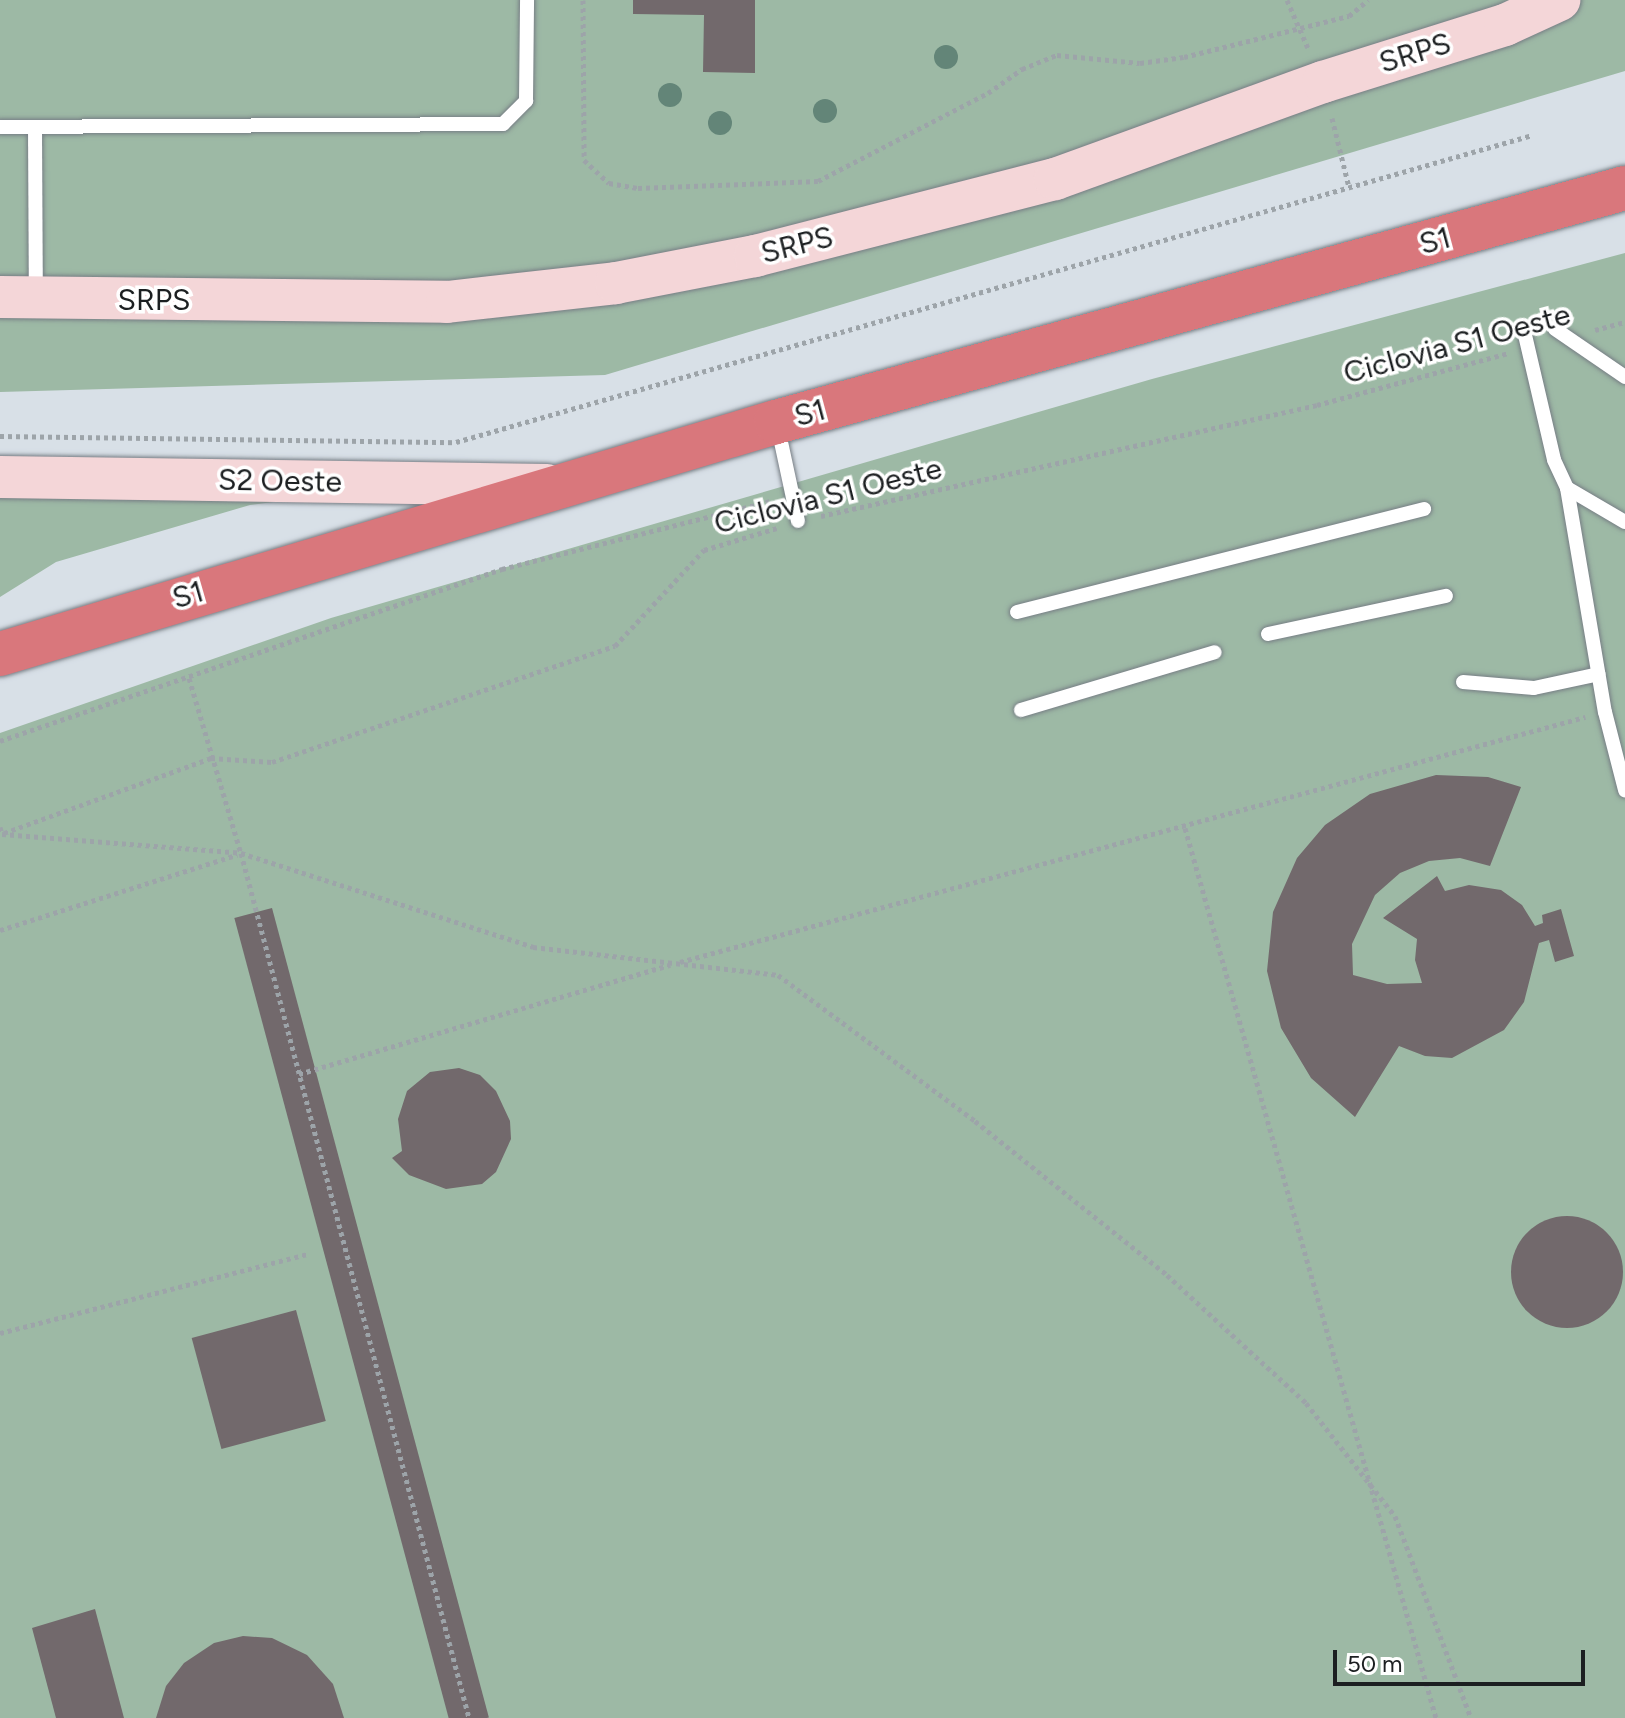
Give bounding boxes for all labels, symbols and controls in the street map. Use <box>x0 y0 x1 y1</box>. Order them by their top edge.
street label: SRPS <box>1375 25 1455 81</box>
street label: SRPS <box>757 219 837 271</box>
street label: S1 <box>1415 220 1455 262</box>
street label: SRPS <box>118 282 190 318</box>
street label: Ciclovia S1 Oeste <box>1340 296 1574 392</box>
street label: S1 <box>790 392 830 434</box>
street label: Ciclovia S1 Oeste <box>711 450 945 542</box>
street label: S2 Oeste <box>218 462 342 500</box>
street label: S1 <box>168 573 208 617</box>
scale bar <box>1337 1634 1589 1684</box>
text: 50 m <box>1347 1649 1403 1678</box>

